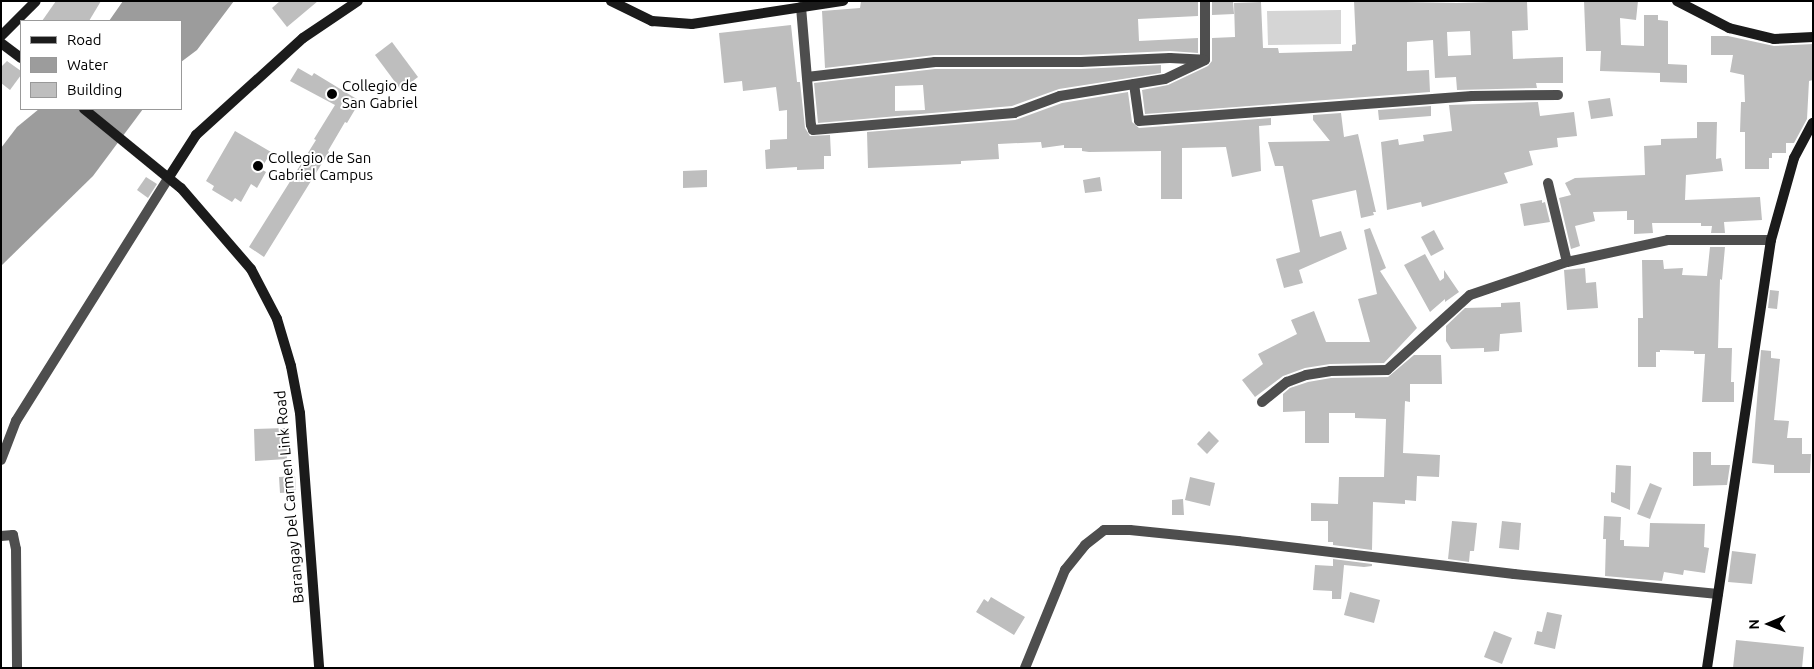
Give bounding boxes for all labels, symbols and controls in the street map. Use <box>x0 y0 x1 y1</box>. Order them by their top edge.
legend <box>20 20 182 110</box>
text: Road <box>67 31 102 48</box>
text: Water <box>67 56 108 73</box>
place label: Collegio de San Gabriel <box>342 76 418 111</box>
text: Building <box>67 81 122 98</box>
marker: Collegio de San Gabriel <box>326 88 338 100</box>
place label: Collegio de San Gabriel Campus <box>268 148 373 183</box>
marker: Collegio de San Gabriel Campus <box>252 160 264 172</box>
street label: Barangay Del Carmen Link Road <box>271 390 307 604</box>
north arrow <box>1744 599 1794 649</box>
text: N <box>1746 619 1762 630</box>

